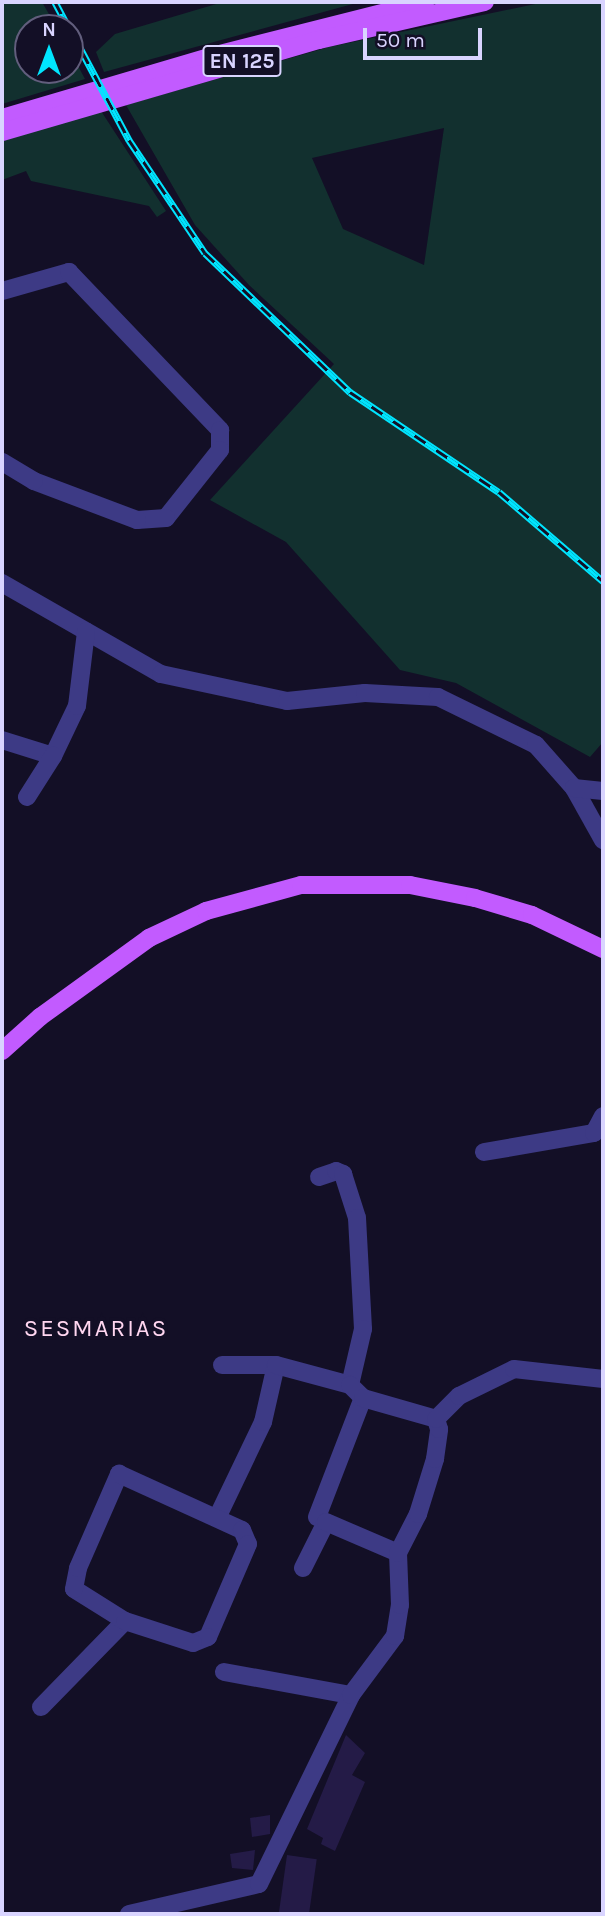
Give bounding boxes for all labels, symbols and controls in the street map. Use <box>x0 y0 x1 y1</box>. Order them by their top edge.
north arrow <box>14 14 84 84</box>
scale bar <box>367 14 486 58</box>
text: N <box>42 19 56 41</box>
text: 50 m <box>376 28 425 52</box>
road number: EN 125 <box>202 43 282 78</box>
district label: SESMARIAS <box>25 1315 167 1343</box>

